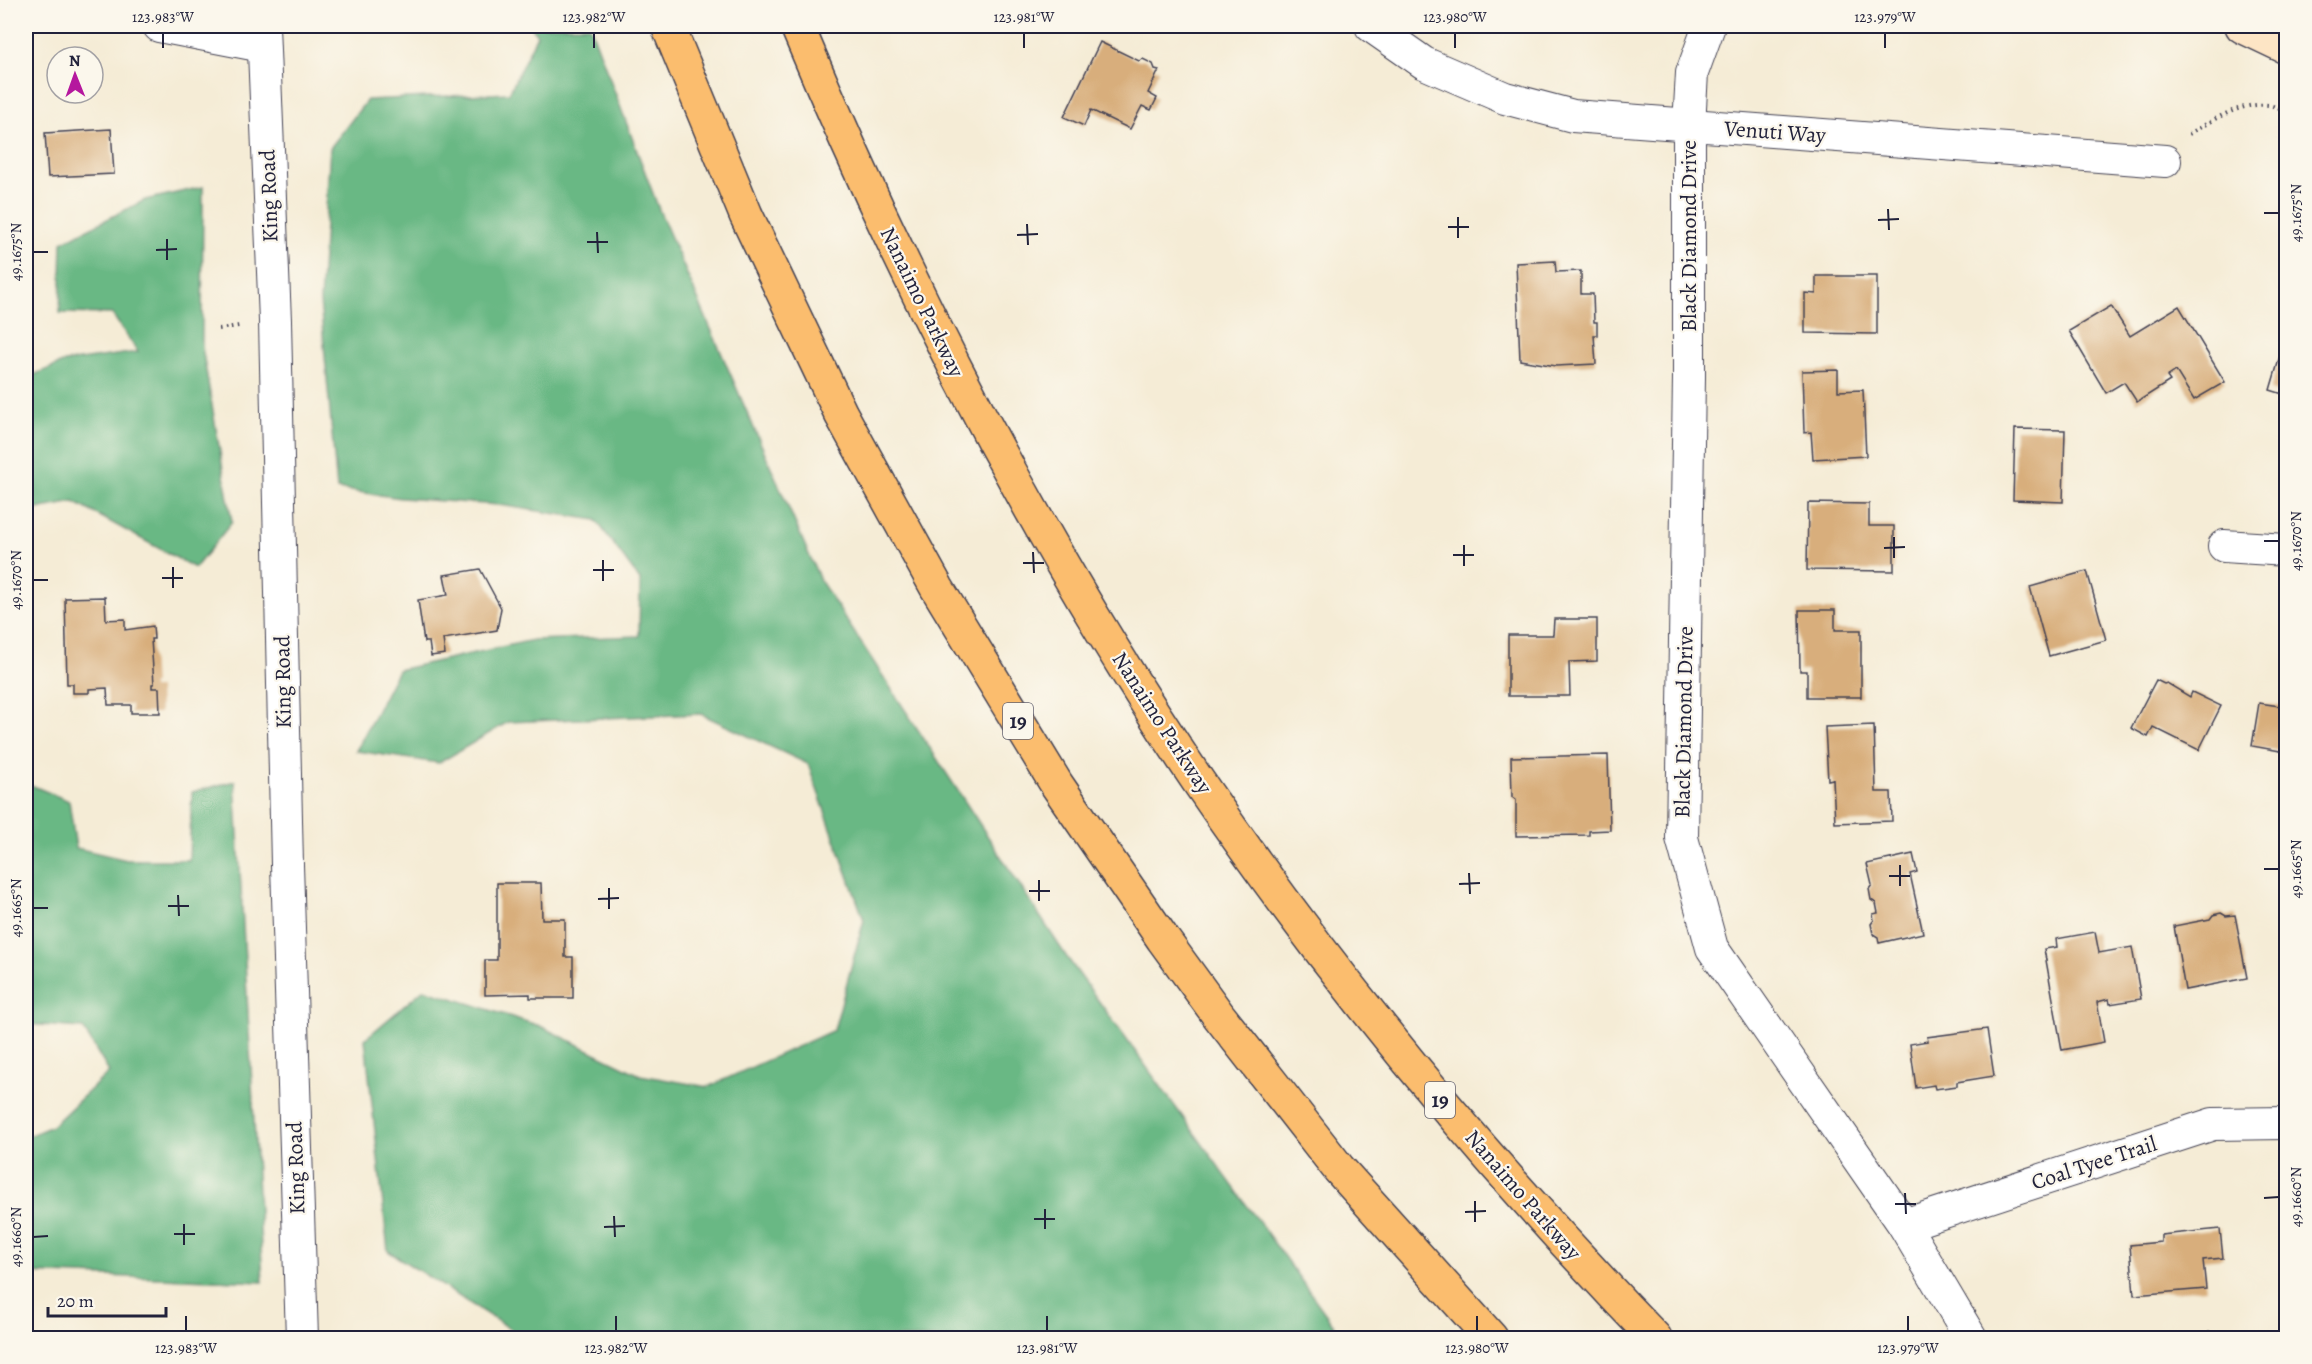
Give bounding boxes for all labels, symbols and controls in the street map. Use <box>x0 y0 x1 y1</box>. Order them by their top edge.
text: 123.983°W <box>132 7 194 27</box>
text: 123.982°W <box>563 7 625 27</box>
text: 123.981°W <box>994 7 1054 27</box>
text: 123.980°W <box>1423 7 1487 27</box>
text: 123.979°W <box>1854 7 1916 27</box>
north arrow <box>45 45 105 105</box>
text: N <box>69 50 81 72</box>
street label: Venuti Way <box>1722 113 1827 151</box>
street label: Black Diamond Drive <box>1674 140 1704 332</box>
street label: King Road <box>252 149 286 243</box>
text: 49.1675°N <box>2286 184 2306 242</box>
street label: Nanaimo Parkway <box>873 222 971 382</box>
text: 49.1675°N <box>6 223 26 281</box>
text: 49.1670°N <box>2286 511 2306 571</box>
text: 49.1670°N <box>6 550 26 610</box>
street label: Black Diamond Drive <box>1667 626 1701 818</box>
street label: King Road <box>267 635 299 729</box>
street label: Nanaimo Parkway <box>1105 646 1219 800</box>
road number: 19 <box>1003 703 1033 739</box>
text: 49.1665°N <box>2286 839 2306 898</box>
text: 49.1665°N <box>6 878 26 937</box>
road number: 19 <box>1425 1082 1455 1118</box>
street label: King Road <box>279 1121 313 1215</box>
street label: Nanaimo Parkway <box>1458 1123 1588 1267</box>
street label: Coal Tyee Trail <box>2028 1129 2160 1197</box>
text: 49.1660°N <box>2286 1167 2306 1227</box>
text: 49.1660°N <box>6 1207 26 1267</box>
scale bar <box>48 1280 166 1318</box>
text: 20 m <box>57 1289 94 1313</box>
text: 123.983°W <box>155 1338 217 1358</box>
text: 123.982°W <box>585 1338 647 1358</box>
text: 123.981°W <box>1017 1338 1077 1358</box>
text: 123.980°W <box>1445 1338 1509 1358</box>
text: 123.979°W <box>1877 1338 1939 1358</box>

